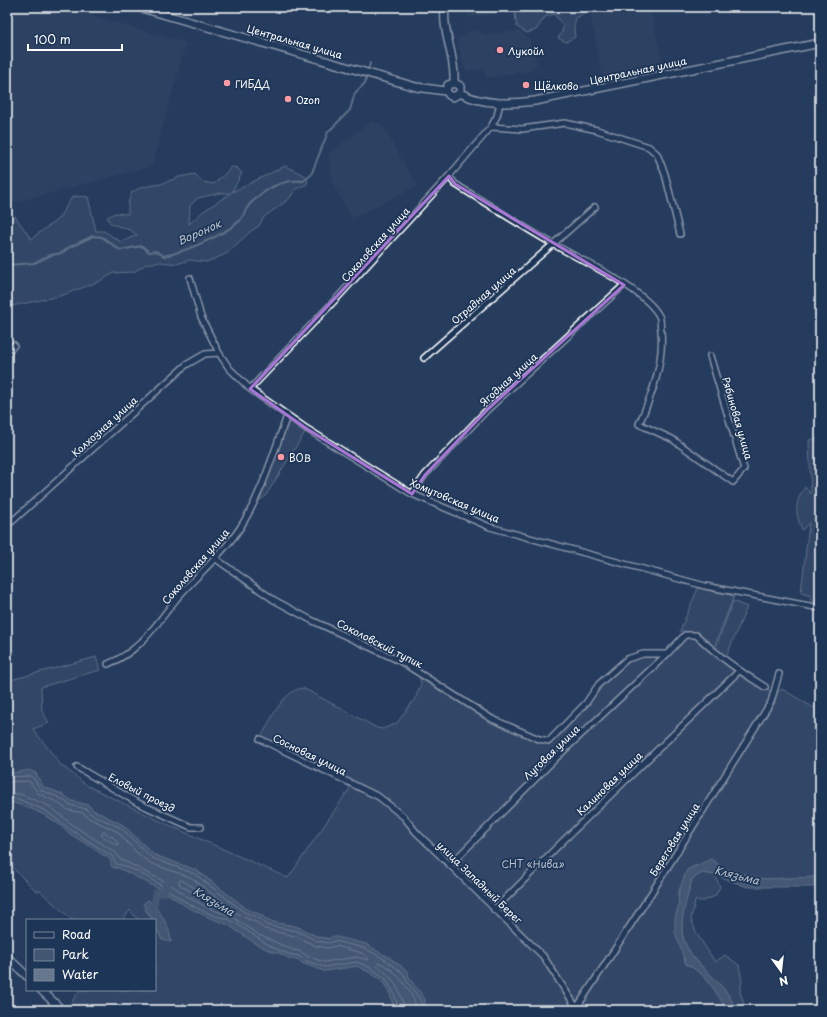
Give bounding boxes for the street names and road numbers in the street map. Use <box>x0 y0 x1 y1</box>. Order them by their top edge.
street label: Центральная улица <box>246 20 345 62</box>
street label: Центральная улица <box>588 52 688 88</box>
street label: Соколовская улица <box>337 203 413 285</box>
street label: Отрадная улица <box>447 262 519 327</box>
street label: Ягодная улица <box>476 349 541 409</box>
street label: Рябиновая улица <box>719 375 757 462</box>
street label: Колхозная улица <box>68 392 141 460</box>
street label: Хомутовская улица <box>407 474 503 527</box>
street label: Соколовская улица <box>158 524 233 607</box>
street label: Соколовский тупик <box>334 615 426 672</box>
street label: Луговая улица <box>519 721 584 784</box>
street label: Сосновая улица <box>271 730 350 779</box>
street label: Калиновая улица <box>573 747 646 818</box>
street label: Еловый проезд <box>106 769 178 815</box>
street label: Береговая улица <box>645 799 703 879</box>
street label: улица Западный Берег <box>434 837 526 927</box>

